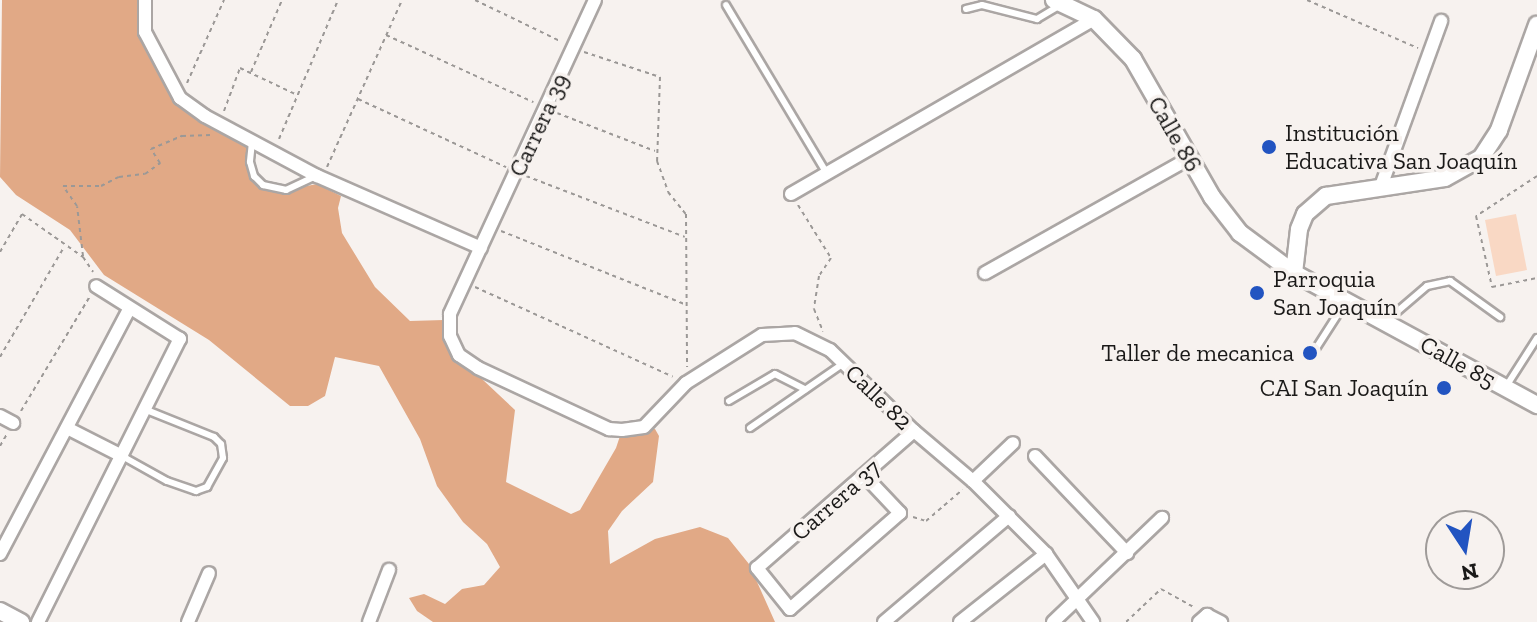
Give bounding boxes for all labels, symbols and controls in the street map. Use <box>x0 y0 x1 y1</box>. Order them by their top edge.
street label: Carrera 39 <box>503 69 575 181</box>
street label: Calle 86 <box>1142 91 1208 177</box>
place label: Institución Educativa San Joaquín <box>1285 119 1518 175</box>
marker: Institución Educativa San Joaquín <box>1260 138 1278 156</box>
place label: Parroquia San Joaquín <box>1273 265 1398 321</box>
marker: Parroquia San Joaquín <box>1248 284 1266 302</box>
street label: Calle 85 <box>1415 330 1501 394</box>
place label: Taller de mecanica <box>1101 339 1294 367</box>
marker: Taller de mecanica <box>1301 344 1319 362</box>
street label: Calle 82 <box>840 358 918 436</box>
place label: CAI San Joaquín <box>1259 374 1428 402</box>
marker: CAI San Joaquín <box>1435 379 1453 397</box>
street label: Carrera 37 <box>786 453 886 547</box>
north arrow <box>1425 510 1505 590</box>
text: N <box>1459 557 1481 587</box>

